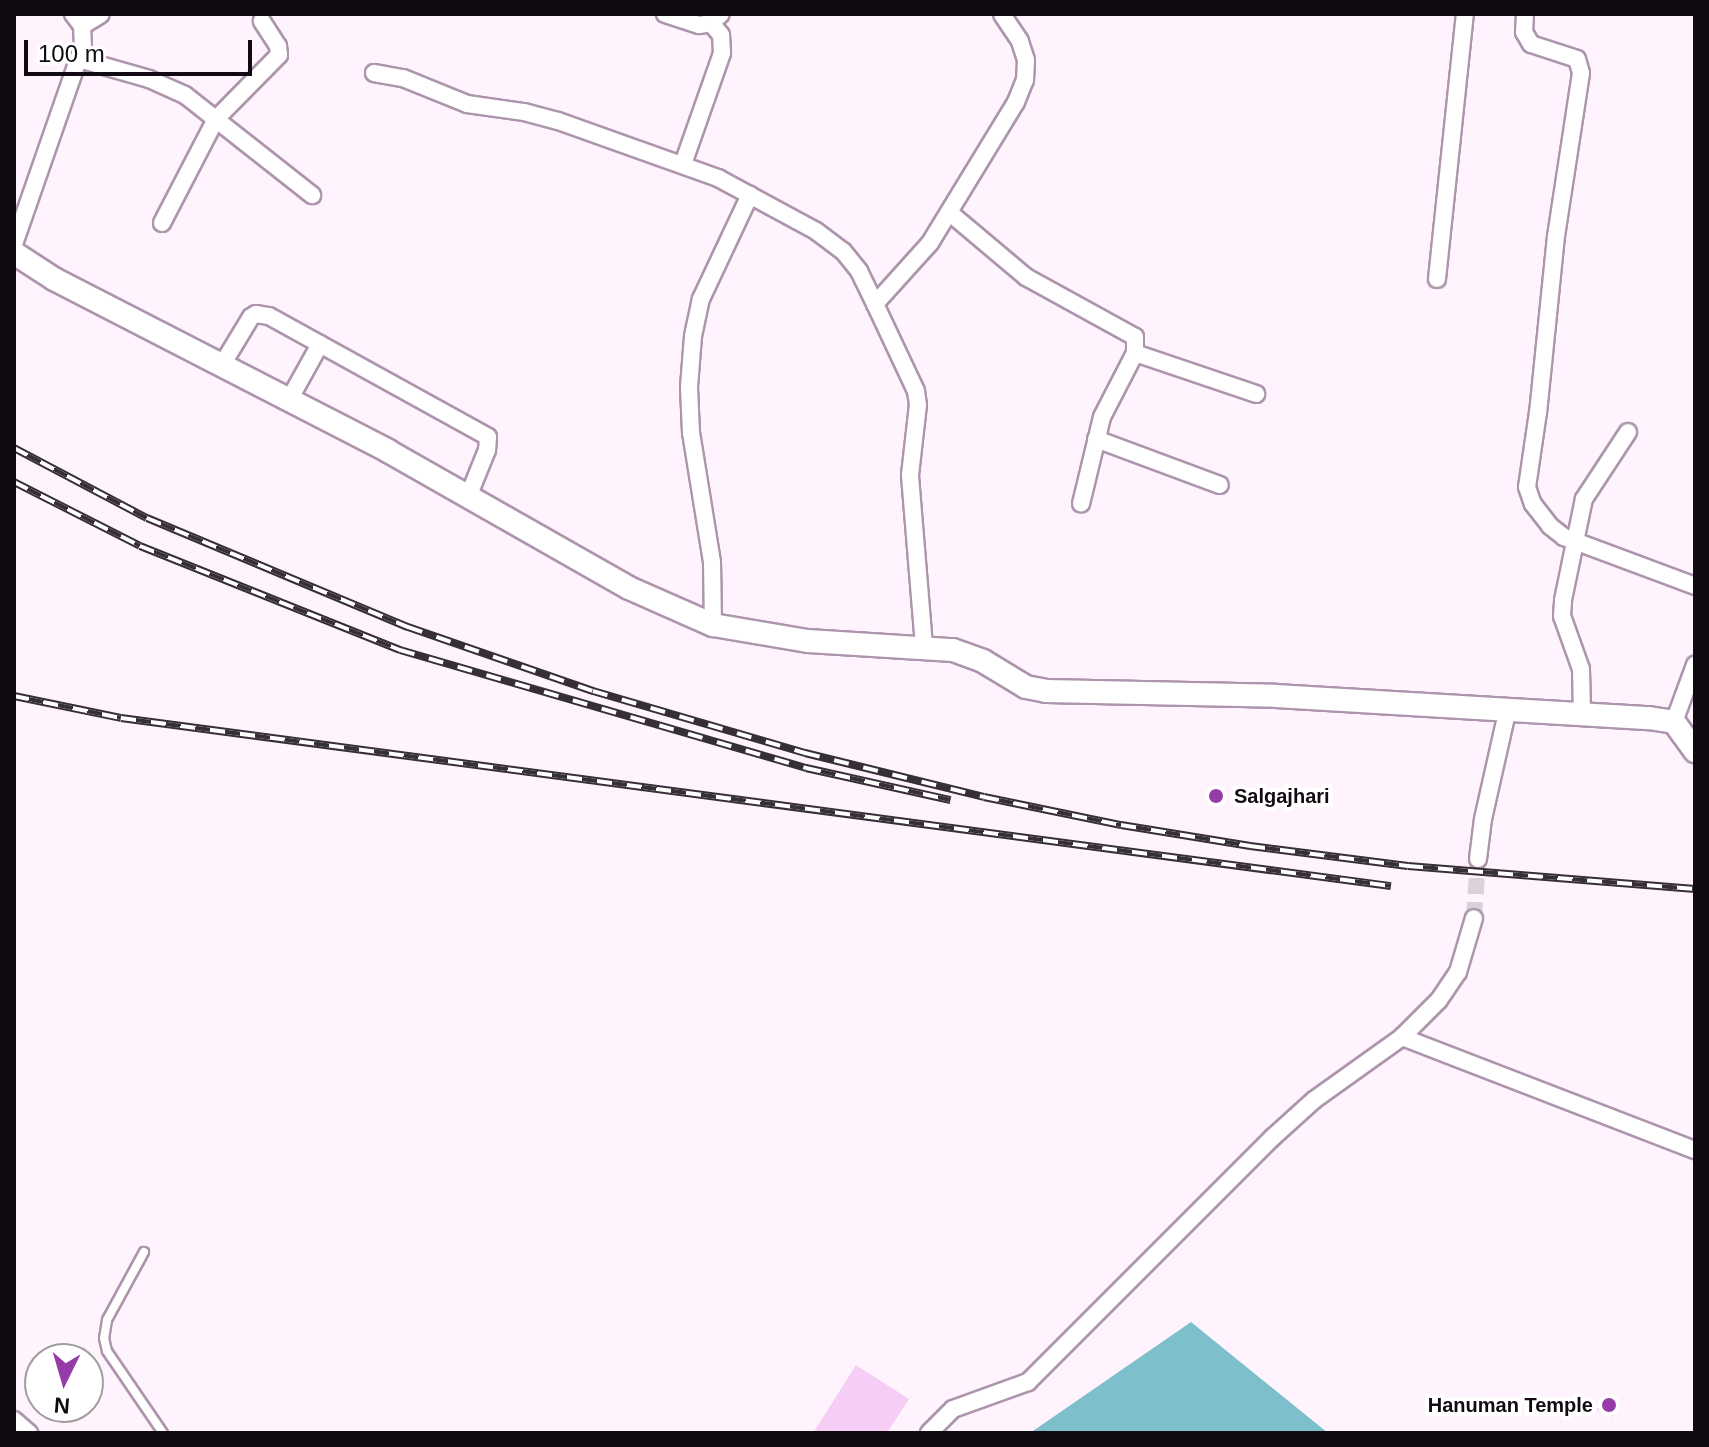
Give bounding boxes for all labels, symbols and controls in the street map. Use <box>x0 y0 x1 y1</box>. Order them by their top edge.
scale bar <box>28 24 256 74</box>
text: 100 m <box>38 40 105 67</box>
place label: Salgajhari <box>1234 784 1330 808</box>
marker: Salgajhari <box>1205 785 1227 807</box>
north arrow <box>24 1343 104 1423</box>
text: N <box>53 1392 71 1419</box>
place label: Hanuman Temple <box>1428 1393 1593 1417</box>
marker: Hanuman Temple <box>1600 1396 1618 1414</box>

